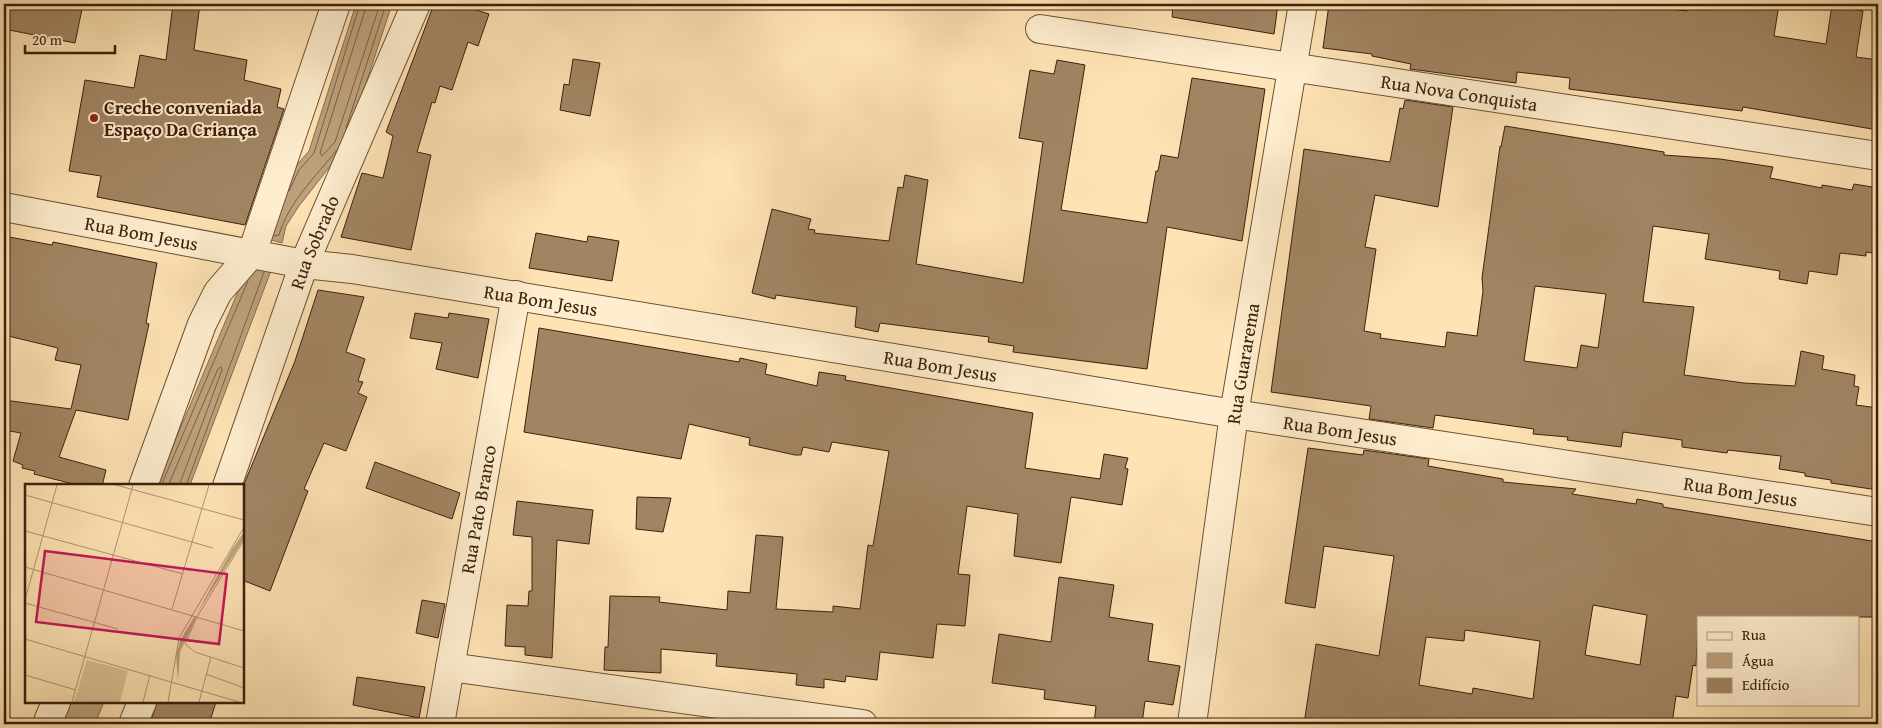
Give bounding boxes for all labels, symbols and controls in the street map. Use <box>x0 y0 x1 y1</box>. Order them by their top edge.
scale bar <box>25 22 115 54</box>
text: 20 m <box>32 29 63 50</box>
street label: Rua Nova Conquista <box>1379 67 1539 118</box>
place label: Creche conveniada Espaço Da Criança <box>104 93 262 143</box>
marker: Creche conveniada Espaço Da Criança <box>88 112 100 124</box>
street label: Rua Sobrado <box>282 191 346 293</box>
street label: Rua Bom Jesus <box>82 209 201 258</box>
street label: Rua Bom Jesus <box>482 277 600 323</box>
street label: Rua Guararema <box>1219 301 1266 426</box>
street label: Rua Bom Jesus <box>882 343 999 389</box>
street label: Rua Bom Jesus <box>1281 408 1399 453</box>
street label: Rua Pato Branco <box>453 443 503 576</box>
street label: Rua Bom Jesus <box>1682 469 1800 514</box>
inset map <box>25 484 244 703</box>
legend <box>1697 616 1860 706</box>
text: Rua <box>1742 624 1766 645</box>
text: Água <box>1742 650 1774 671</box>
text: Edifício <box>1742 674 1790 695</box>

